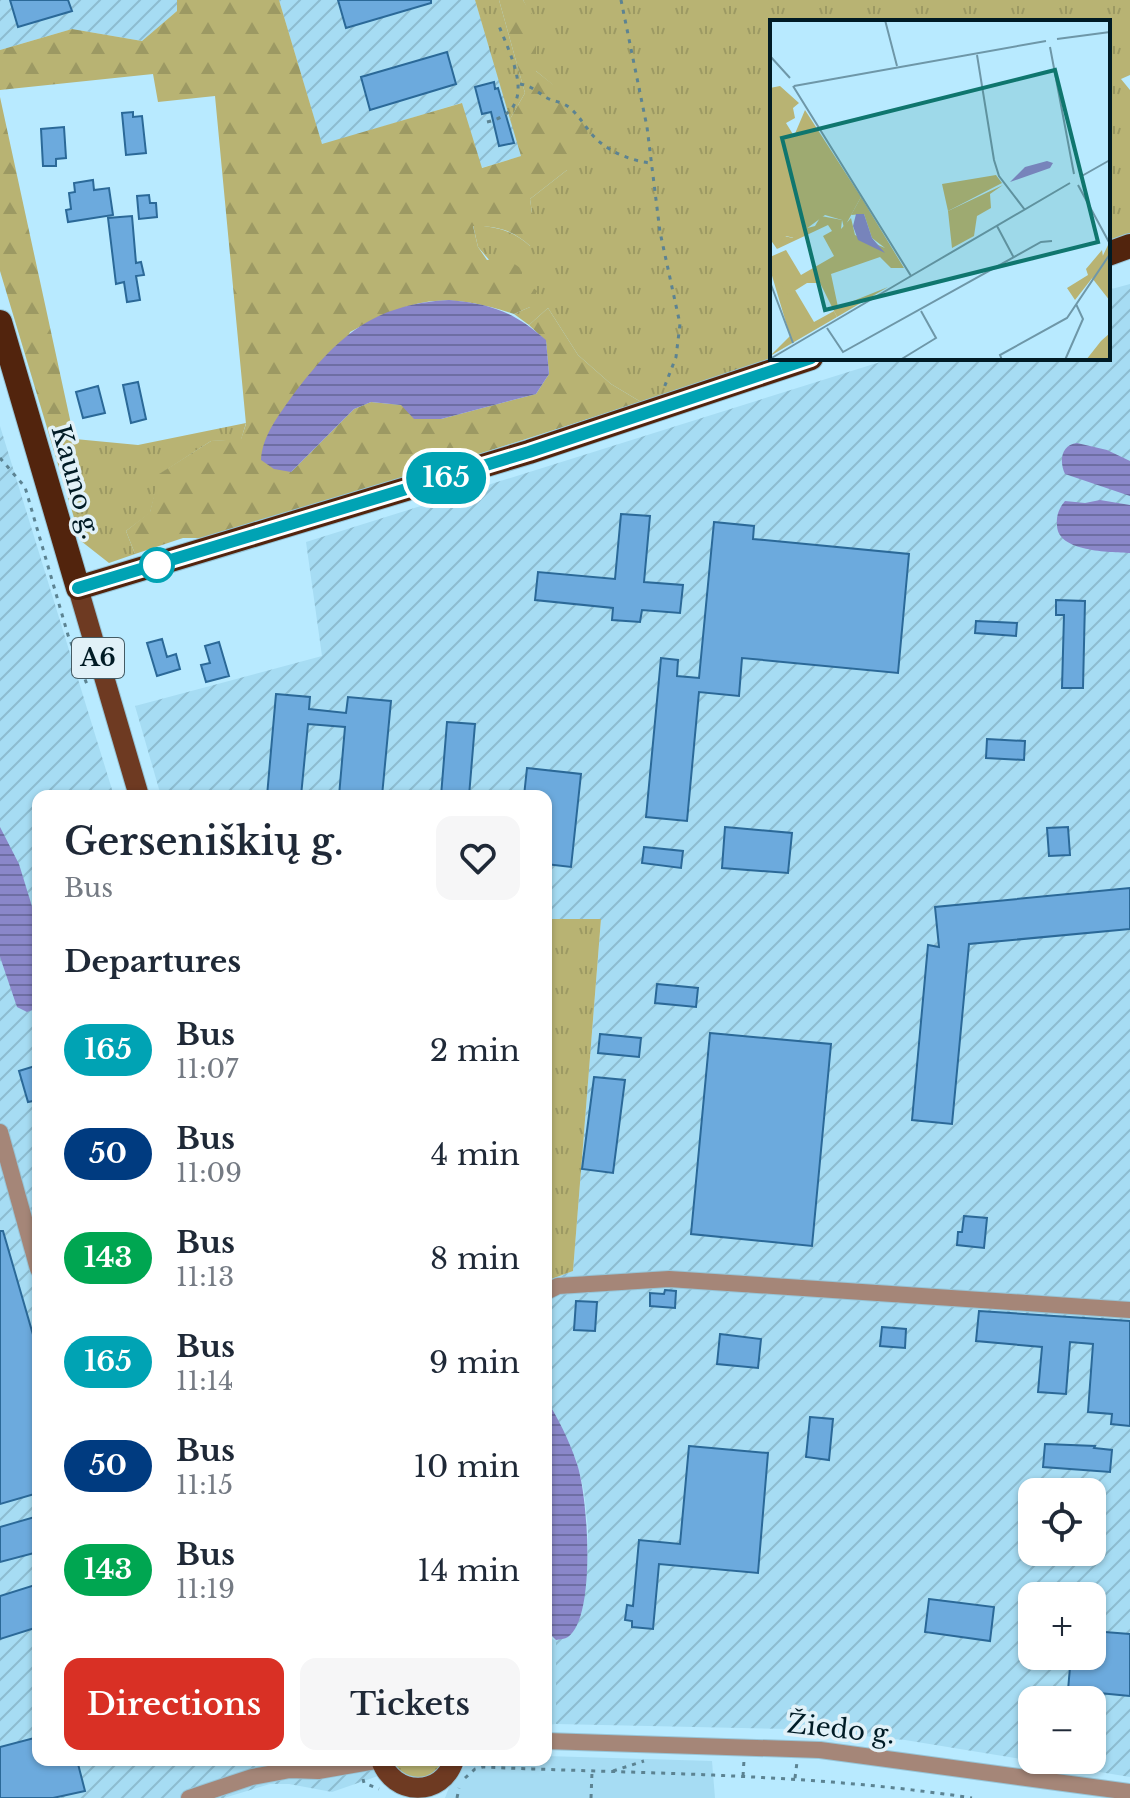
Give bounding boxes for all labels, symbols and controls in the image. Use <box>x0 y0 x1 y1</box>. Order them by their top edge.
inset map <box>770 20 1110 360</box>
street label: Kauno g. <box>45 421 107 543</box>
line badge: 165 <box>400 452 492 504</box>
text: 165 <box>422 460 470 495</box>
unlabelled marker <box>140 548 174 582</box>
road number: A6 <box>72 638 124 678</box>
button: heart <box>436 816 520 900</box>
text: Gerseniškių g. <box>64 818 344 865</box>
text: Bus <box>64 872 113 904</box>
text: Departures <box>64 943 241 980</box>
text: Bus <box>176 1016 235 1053</box>
text: 165 <box>84 1032 132 1067</box>
text: 2 min <box>430 1032 520 1069</box>
text: 11:07 <box>176 1053 238 1085</box>
text: Bus <box>176 1120 235 1157</box>
text: 50 <box>89 1136 127 1171</box>
text: 4 min <box>431 1136 520 1173</box>
text: 11:09 <box>176 1157 242 1189</box>
text: Bus <box>176 1224 235 1261</box>
text: 143 <box>84 1240 132 1275</box>
text: 8 min <box>430 1240 520 1277</box>
text: 11:13 <box>176 1261 234 1293</box>
text: Bus <box>176 1328 235 1365</box>
text: 165 <box>84 1344 132 1379</box>
text: 9 min <box>429 1344 520 1381</box>
text: 11:14 <box>176 1365 233 1397</box>
text: Bus <box>176 1432 235 1469</box>
text: 50 <box>89 1448 127 1483</box>
text: 10 min <box>414 1448 520 1485</box>
text: 11:15 <box>176 1469 233 1501</box>
map controls <box>1018 1478 1106 1774</box>
button: locate <box>1018 1478 1106 1566</box>
text: Bus <box>176 1536 235 1573</box>
text: 143 <box>84 1552 132 1587</box>
text: 14 min <box>417 1552 520 1589</box>
text: 11:19 <box>176 1573 235 1605</box>
button: + <box>1018 1582 1106 1670</box>
button: Directions <box>64 1658 284 1750</box>
button: Tickets <box>300 1658 520 1750</box>
button: − <box>1018 1686 1106 1774</box>
street label: Žiedo g. <box>785 1707 897 1751</box>

